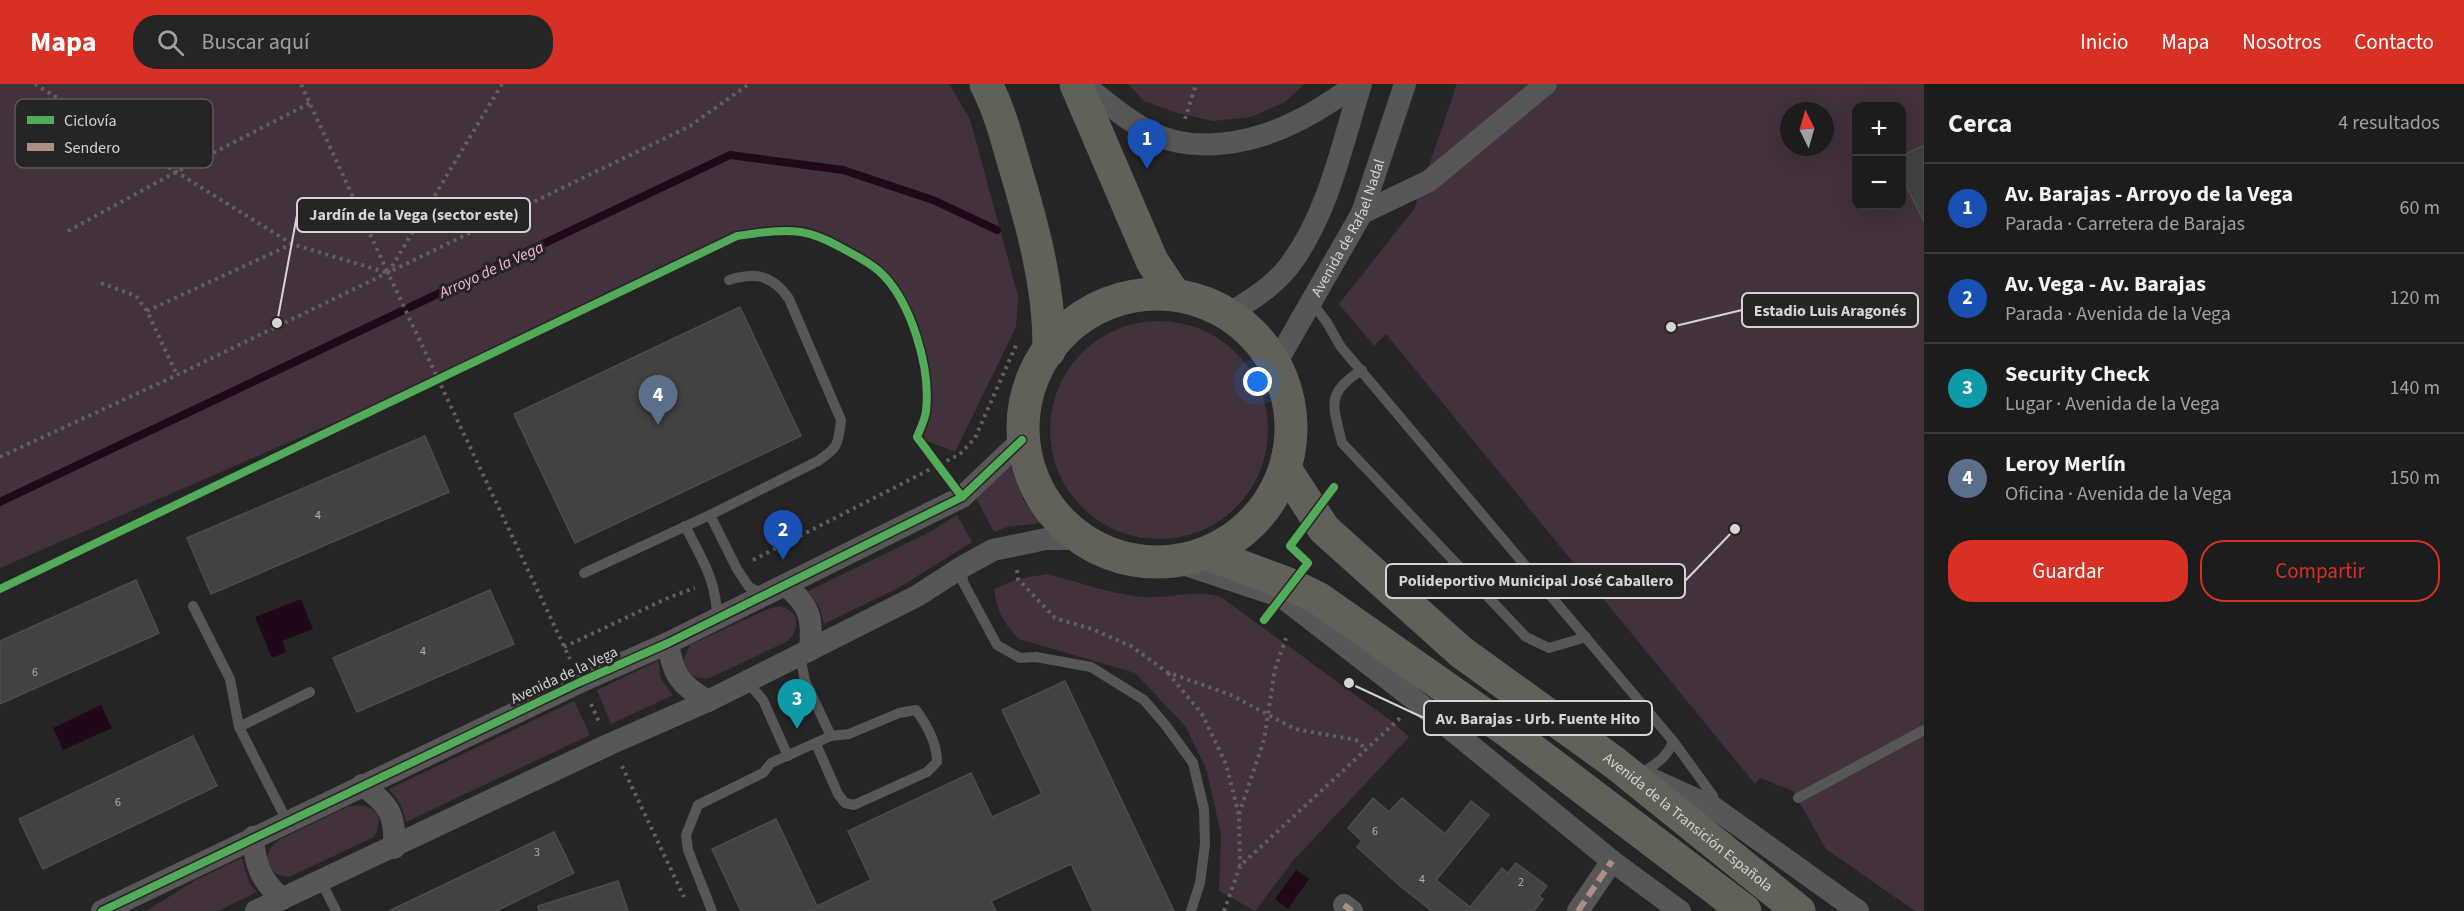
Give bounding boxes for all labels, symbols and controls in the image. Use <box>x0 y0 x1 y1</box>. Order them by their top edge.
search box <box>133 15 553 69</box>
text: Mapa <box>30 22 97 62</box>
icon: search <box>154 26 187 59</box>
text: Buscar aquí <box>202 26 309 58</box>
text: Inicio <box>2080 27 2128 57</box>
text: Mapa <box>2161 27 2209 57</box>
text: Nosotros <box>2242 27 2321 57</box>
text: Contacto <box>2354 27 2434 57</box>
legend <box>15 99 213 168</box>
north arrow <box>1780 102 1834 156</box>
map controls <box>1852 102 1906 210</box>
button: + <box>1852 102 1906 156</box>
text: Cerca <box>1948 105 2012 142</box>
text: 4 resultados <box>2338 109 2440 137</box>
text: Ciclovía <box>64 110 117 132</box>
pin: 1 <box>1128 120 1166 169</box>
text: Sendero <box>64 137 120 159</box>
street label: Avenida de Rafael Nadal <box>1306 156 1390 301</box>
button: − <box>1852 156 1906 210</box>
text: Av. Barajas - Arroyo de la Vega <box>2005 178 2293 210</box>
text: 1 <box>1962 194 1973 222</box>
text: 60 m <box>2400 194 2440 222</box>
callout: Jardín de la Vega (sector este) <box>297 198 530 232</box>
text: Jardín de la Vega (sector este) <box>309 204 519 226</box>
text: Parada · Carretera de Barajas <box>2005 210 2245 238</box>
water label: Arroyo de la Vega <box>435 236 548 304</box>
text: Av. Vega - Av. Barajas <box>2005 268 2206 300</box>
text: 2 <box>1962 284 1973 312</box>
text: 120 m <box>2390 284 2440 312</box>
callout: Estadio Luis Aragonés <box>1742 293 1918 327</box>
text: Estadio Luis Aragonés <box>1754 300 1906 322</box>
text: Parada · Avenida de la Vega <box>2005 300 2231 328</box>
text: Security Check <box>2005 358 2150 390</box>
your location <box>1243 367 1272 396</box>
text: 3 <box>1962 374 1973 402</box>
text: 140 m <box>2390 374 2440 402</box>
pin: 4 <box>638 376 678 425</box>
text: Lugar · Avenida de la Vega <box>2005 390 2220 418</box>
text: Leroy Merlín <box>2005 448 2126 480</box>
text: 4 <box>1962 464 1973 492</box>
text: 150 m <box>2390 464 2440 492</box>
text: Oficina · Avenida de la Vega <box>2005 480 2232 508</box>
house number: 4 <box>315 507 321 524</box>
pin: 2 <box>764 510 802 560</box>
button: Guardar <box>1948 540 2188 602</box>
button: Compartir <box>2200 540 2440 602</box>
callout: Polideportivo Municipal José Caballero <box>1386 564 1685 598</box>
text: Polideportivo Municipal José Caballero <box>1399 570 1674 592</box>
street label: Avenida de la Vega <box>507 641 621 709</box>
house number: 4 <box>420 643 426 660</box>
house number: 6 <box>32 664 38 681</box>
pin: 3 <box>778 680 816 729</box>
callout: Av. Barajas - Urb. Fuente Hito <box>1424 701 1652 735</box>
text: Av. Barajas - Urb. Fuente Hito <box>1435 708 1640 730</box>
street label: Avenida de la Transición Española <box>1599 748 1777 897</box>
house number: 6 <box>115 794 121 811</box>
house number: 6 <box>1372 823 1378 840</box>
house number: 3 <box>534 844 540 861</box>
house number: 4 <box>1419 871 1425 888</box>
house number: 2 <box>1518 874 1524 891</box>

